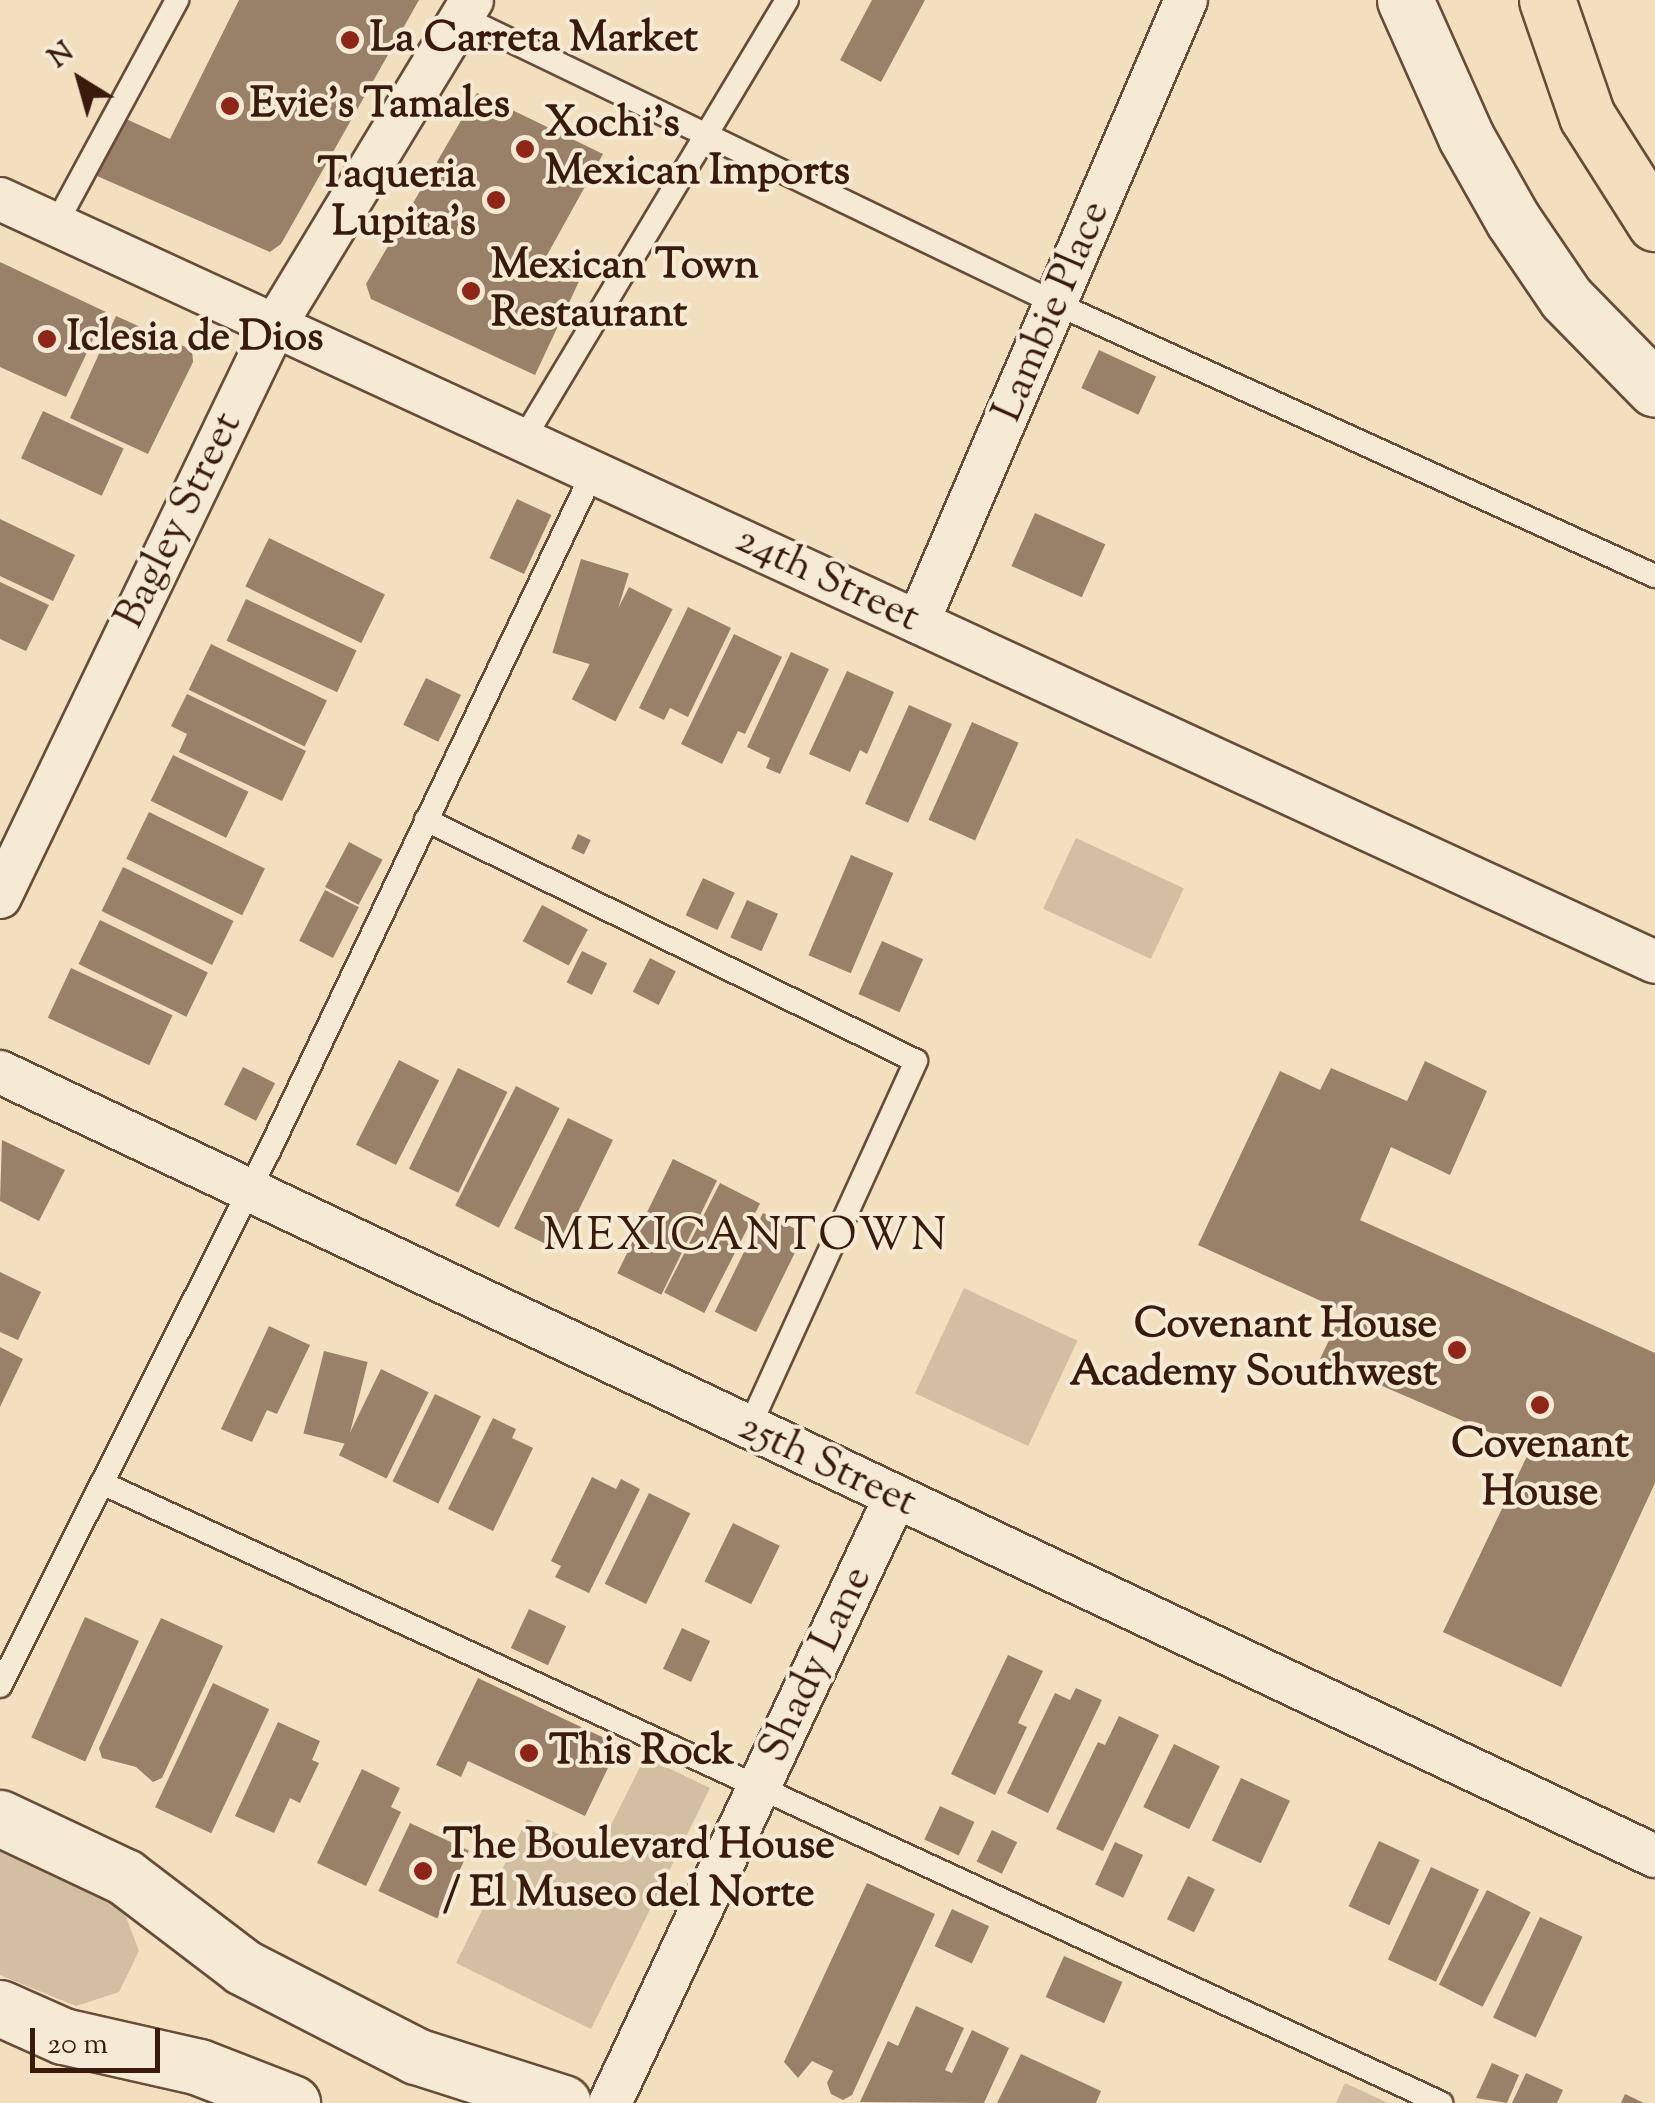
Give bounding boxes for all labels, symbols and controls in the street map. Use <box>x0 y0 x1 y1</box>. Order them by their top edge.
place label: La Carreta Market <box>370 15 698 65</box>
marker: La Carreta Market <box>339 29 361 51</box>
north arrow <box>30 30 130 130</box>
text: N <box>41 33 83 79</box>
place label: Evie's Tamales <box>250 81 510 131</box>
marker: Evie's Tamales <box>219 95 241 117</box>
place label: Xochi's Mexican Imports <box>545 100 850 198</box>
marker: Xochi's Mexican Imports <box>514 138 536 160</box>
place label: Taqueria Lupita's <box>318 151 476 250</box>
marker: Taqueria Lupita's <box>485 189 507 211</box>
street label: Lambie Place <box>984 194 1122 430</box>
place label: Mexican Town Restaurant <box>491 242 759 340</box>
marker: Mexican Town Restaurant <box>460 280 482 302</box>
place label: Iclesia de Dios <box>67 314 323 364</box>
marker: Iclesia de Dios <box>36 328 58 350</box>
street label: Bagley Street <box>106 405 254 637</box>
street label: 24th Street <box>727 516 927 644</box>
district label: MEXICANTOWN <box>543 1212 949 1266</box>
place label: Covenant House Academy Southwest <box>1070 1301 1437 1400</box>
marker: Covenant House Academy Southwest <box>1446 1339 1468 1361</box>
marker: Covenant House <box>1529 1394 1551 1416</box>
street label: 25th Street <box>730 1403 924 1529</box>
place label: Covenant House <box>1451 1421 1629 1520</box>
street label: Shady Lane <box>750 1559 884 1771</box>
place label: This Rock <box>549 1728 734 1778</box>
marker: This Rock <box>518 1742 540 1764</box>
place label: The Boulevard House / El Museo del Norte <box>443 1822 835 1920</box>
marker: The Boulevard House / El Museo del Norte <box>412 1860 434 1882</box>
scale bar <box>35 2008 165 2070</box>
text: 20 m <box>47 2024 108 2067</box>

